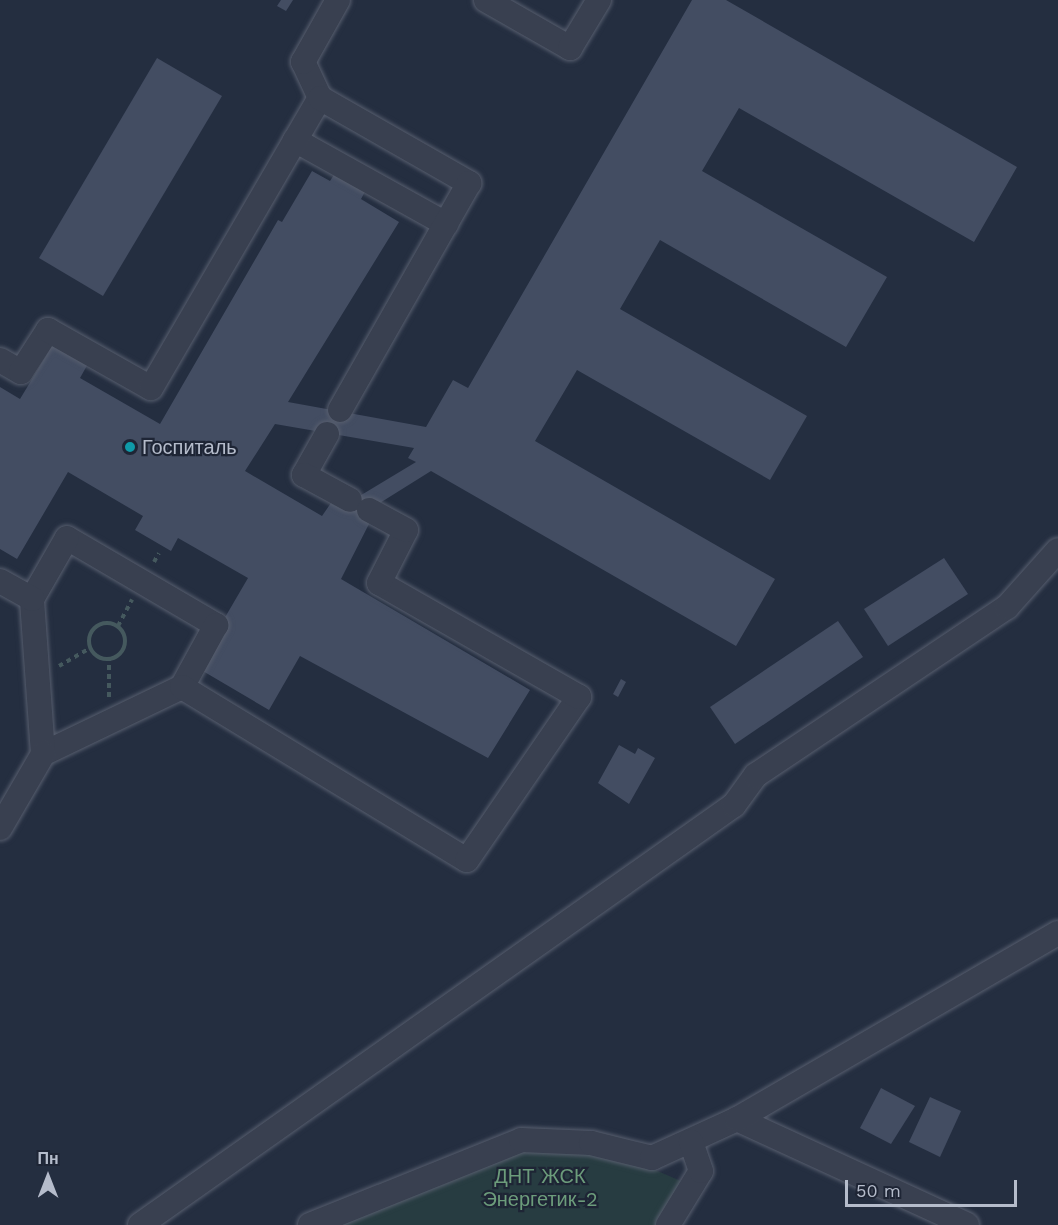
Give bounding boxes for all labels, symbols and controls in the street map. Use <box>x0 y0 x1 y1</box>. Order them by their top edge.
place label: Госпиталь <box>142 435 237 459</box>
marker: Госпиталь <box>123 440 137 454</box>
north arrow <box>18 1147 78 1207</box>
text: Пн <box>37 1149 59 1168</box>
park label: ДНТ ЖСК Энергетик-2 <box>482 1164 598 1211</box>
scale bar <box>848 1168 1020 1206</box>
text: 50 m <box>856 1180 901 1201</box>

